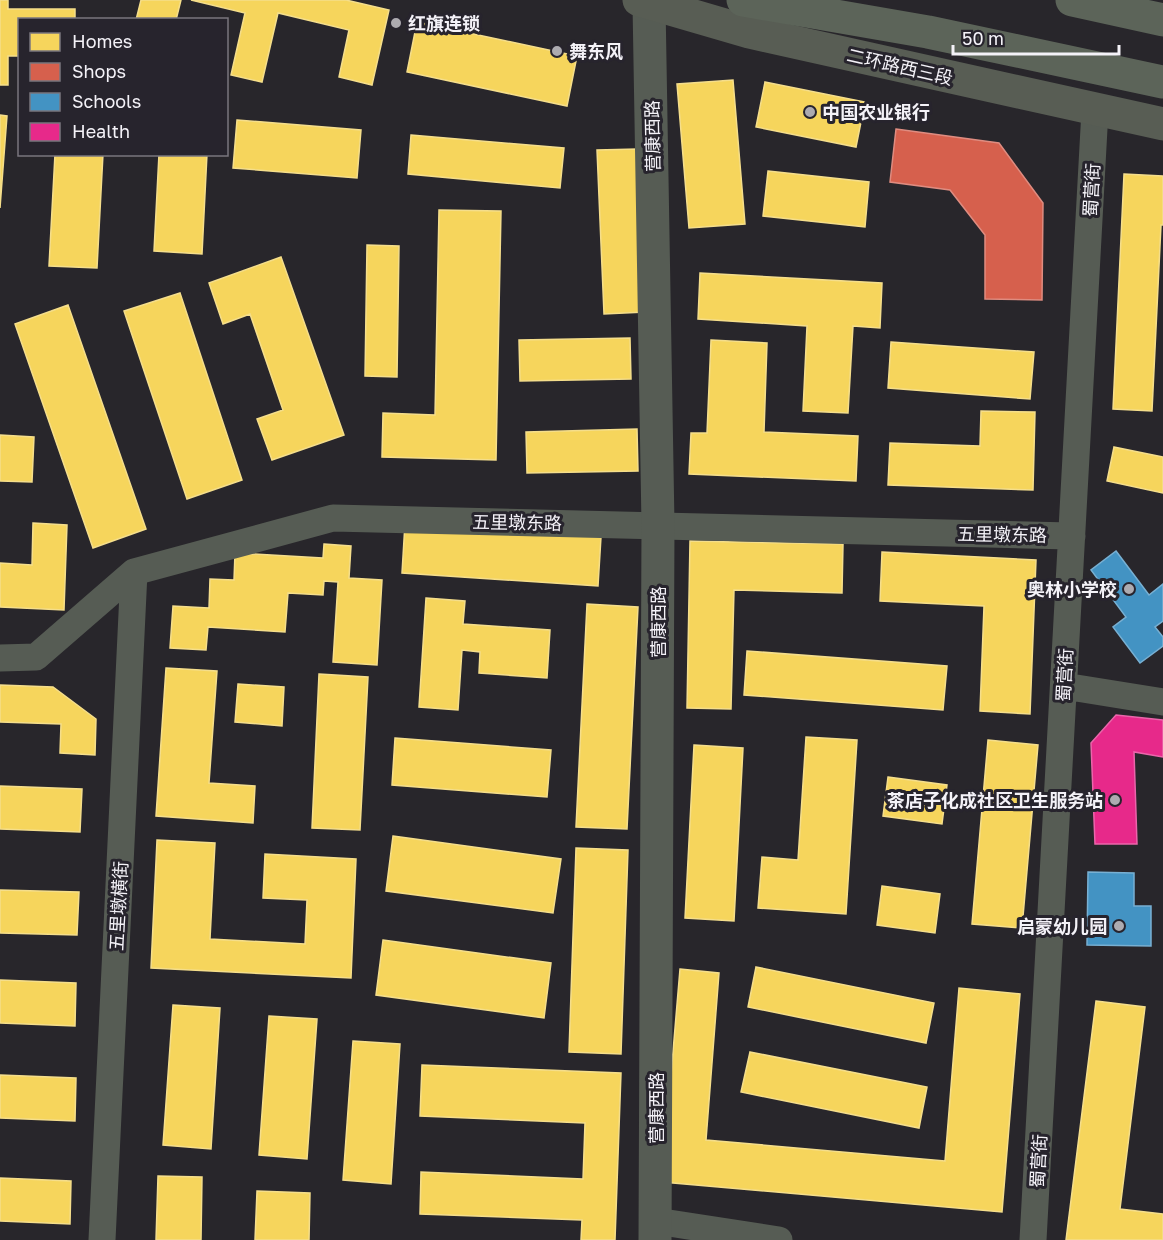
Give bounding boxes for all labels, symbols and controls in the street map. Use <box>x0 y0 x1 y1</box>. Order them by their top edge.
place label: 红旗连锁 <box>408 12 480 34</box>
marker: 红旗连锁 <box>389 16 403 30</box>
legend <box>18 18 228 156</box>
scale bar <box>953 18 1120 56</box>
text: 50 m <box>962 27 1004 49</box>
text: Homes <box>72 30 132 52</box>
place label: 舞东风 <box>569 40 623 62</box>
street label: 二环路西三段 <box>845 43 955 89</box>
marker: 舞东风 <box>550 44 564 58</box>
text: Shops <box>72 60 126 82</box>
text: Schools <box>72 90 141 112</box>
street label: 营康西路 <box>640 100 664 172</box>
place label: 中国农业银行 <box>822 101 930 123</box>
marker: 中国农业银行 <box>803 105 817 119</box>
text: Health <box>72 120 130 142</box>
street label: 蜀营街 <box>1079 162 1103 218</box>
street label: 五里墩东路 <box>472 510 562 534</box>
street label: 五里墩东路 <box>957 522 1047 546</box>
place label: 奥林小学校 <box>1027 578 1117 600</box>
marker: 奥林小学校 <box>1122 582 1136 596</box>
street label: 营康西路 <box>647 586 669 658</box>
street label: 蜀营街 <box>1052 647 1076 703</box>
place label: 茶店子化成社区卫生服务站 <box>887 789 1103 811</box>
marker: 茶店子化成社区卫生服务站 <box>1108 793 1122 807</box>
street label: 五里墩横街 <box>105 860 131 952</box>
place label: 启蒙幼儿园 <box>1017 915 1107 937</box>
marker: 启蒙幼儿园 <box>1112 919 1126 933</box>
street label: 营康西路 <box>645 1072 667 1144</box>
street label: 蜀营街 <box>1026 1133 1050 1189</box>

